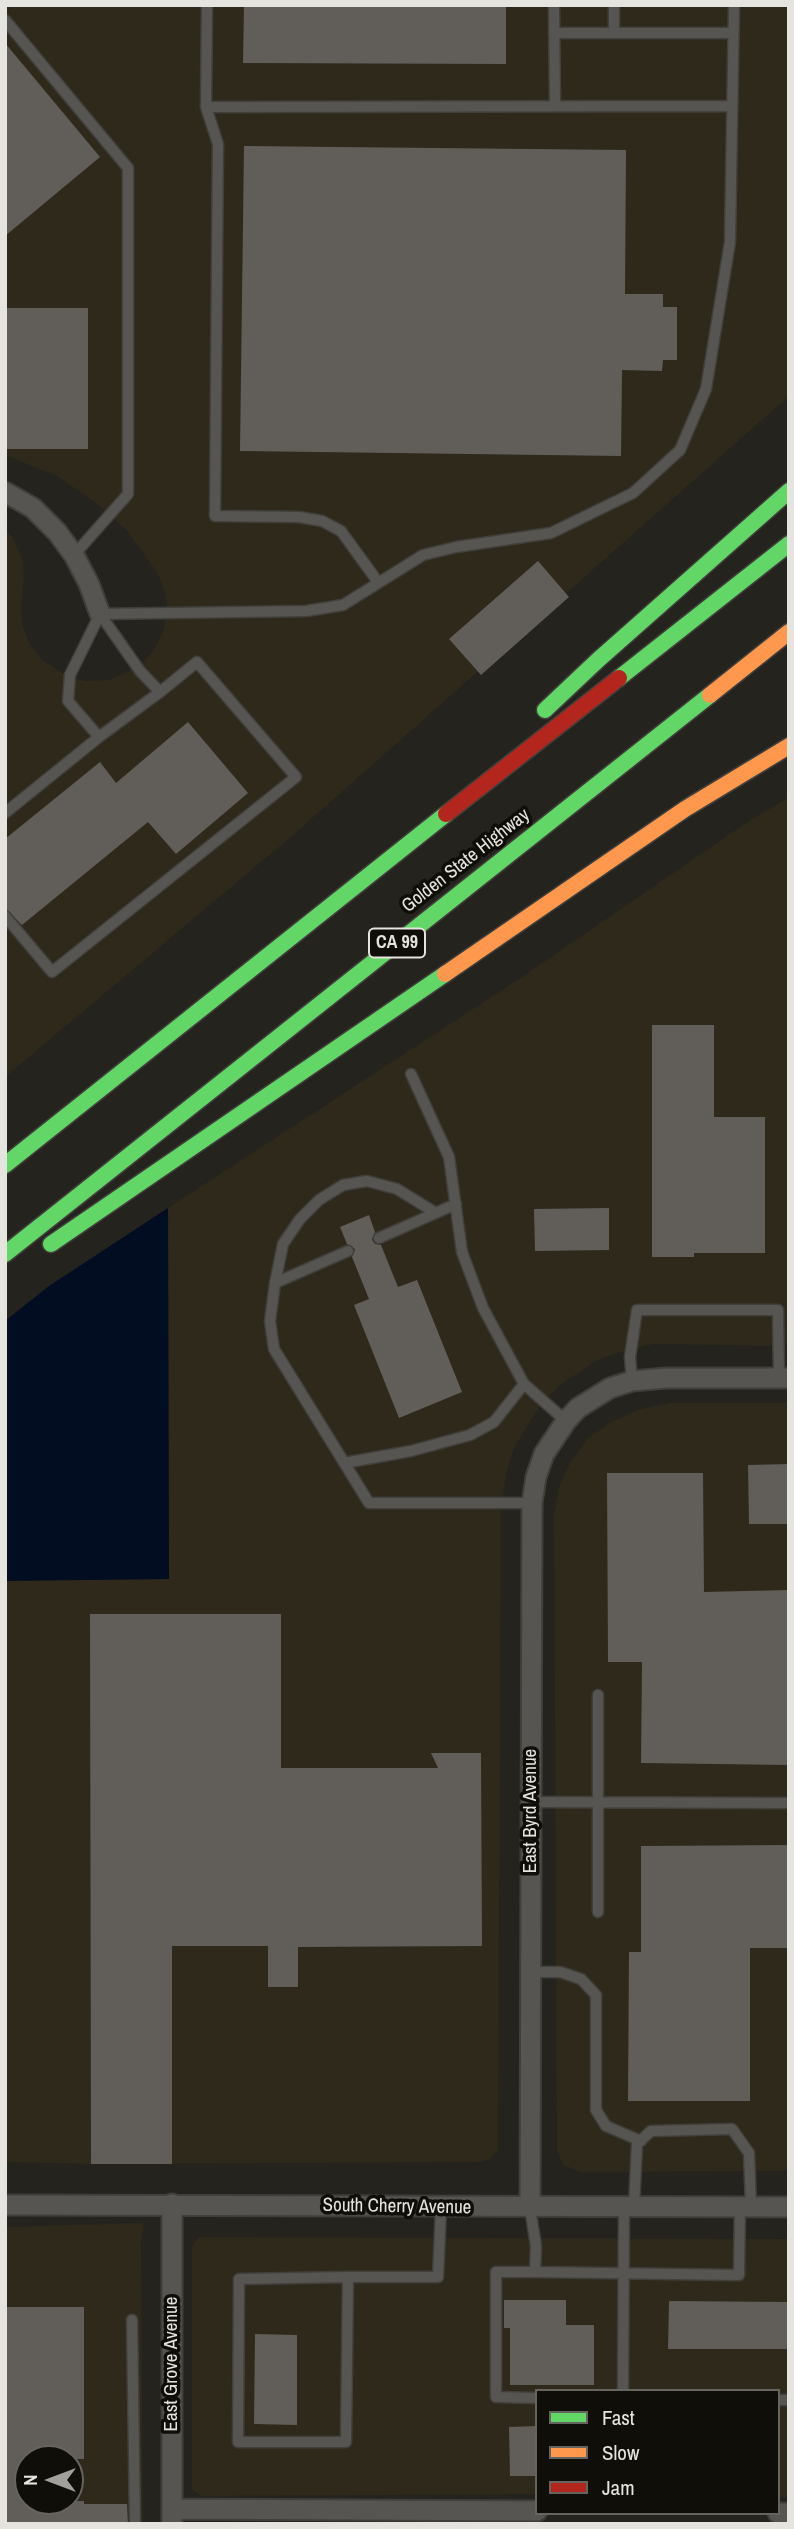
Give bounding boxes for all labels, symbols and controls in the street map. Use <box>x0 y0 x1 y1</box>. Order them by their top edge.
street label: Golden State Highway <box>398 804 534 918</box>
road number: CA 99 <box>369 928 425 958</box>
street label: East Byrd Avenue <box>520 1749 542 1873</box>
street label: South Cherry Avenue <box>322 2194 472 2220</box>
street label: East Grove Avenue <box>161 2297 183 2431</box>
legend <box>535 2389 780 2515</box>
text: Fast <box>602 2403 635 2432</box>
text: Slow <box>602 2438 639 2467</box>
north arrow <box>14 2445 84 2515</box>
text: Jam <box>602 2473 635 2502</box>
text: N <box>17 2474 43 2486</box>

